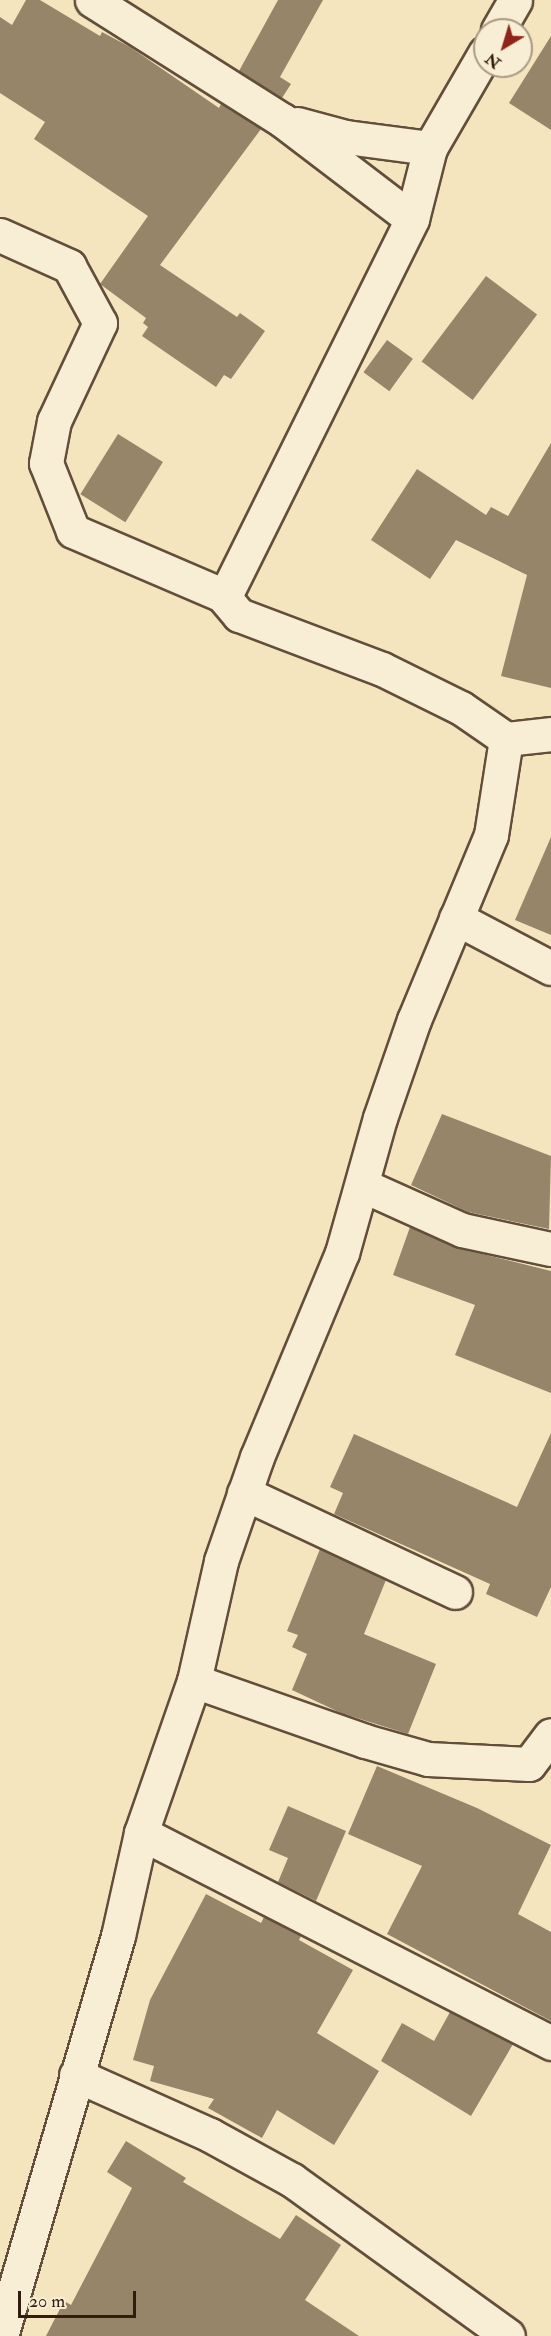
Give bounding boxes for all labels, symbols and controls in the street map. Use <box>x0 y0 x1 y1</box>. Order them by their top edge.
north arrow <box>473 18 533 78</box>
text: N <box>481 48 505 73</box>
scale bar <box>21 2279 140 2317</box>
text: 20 m <box>29 2290 65 2313</box>

